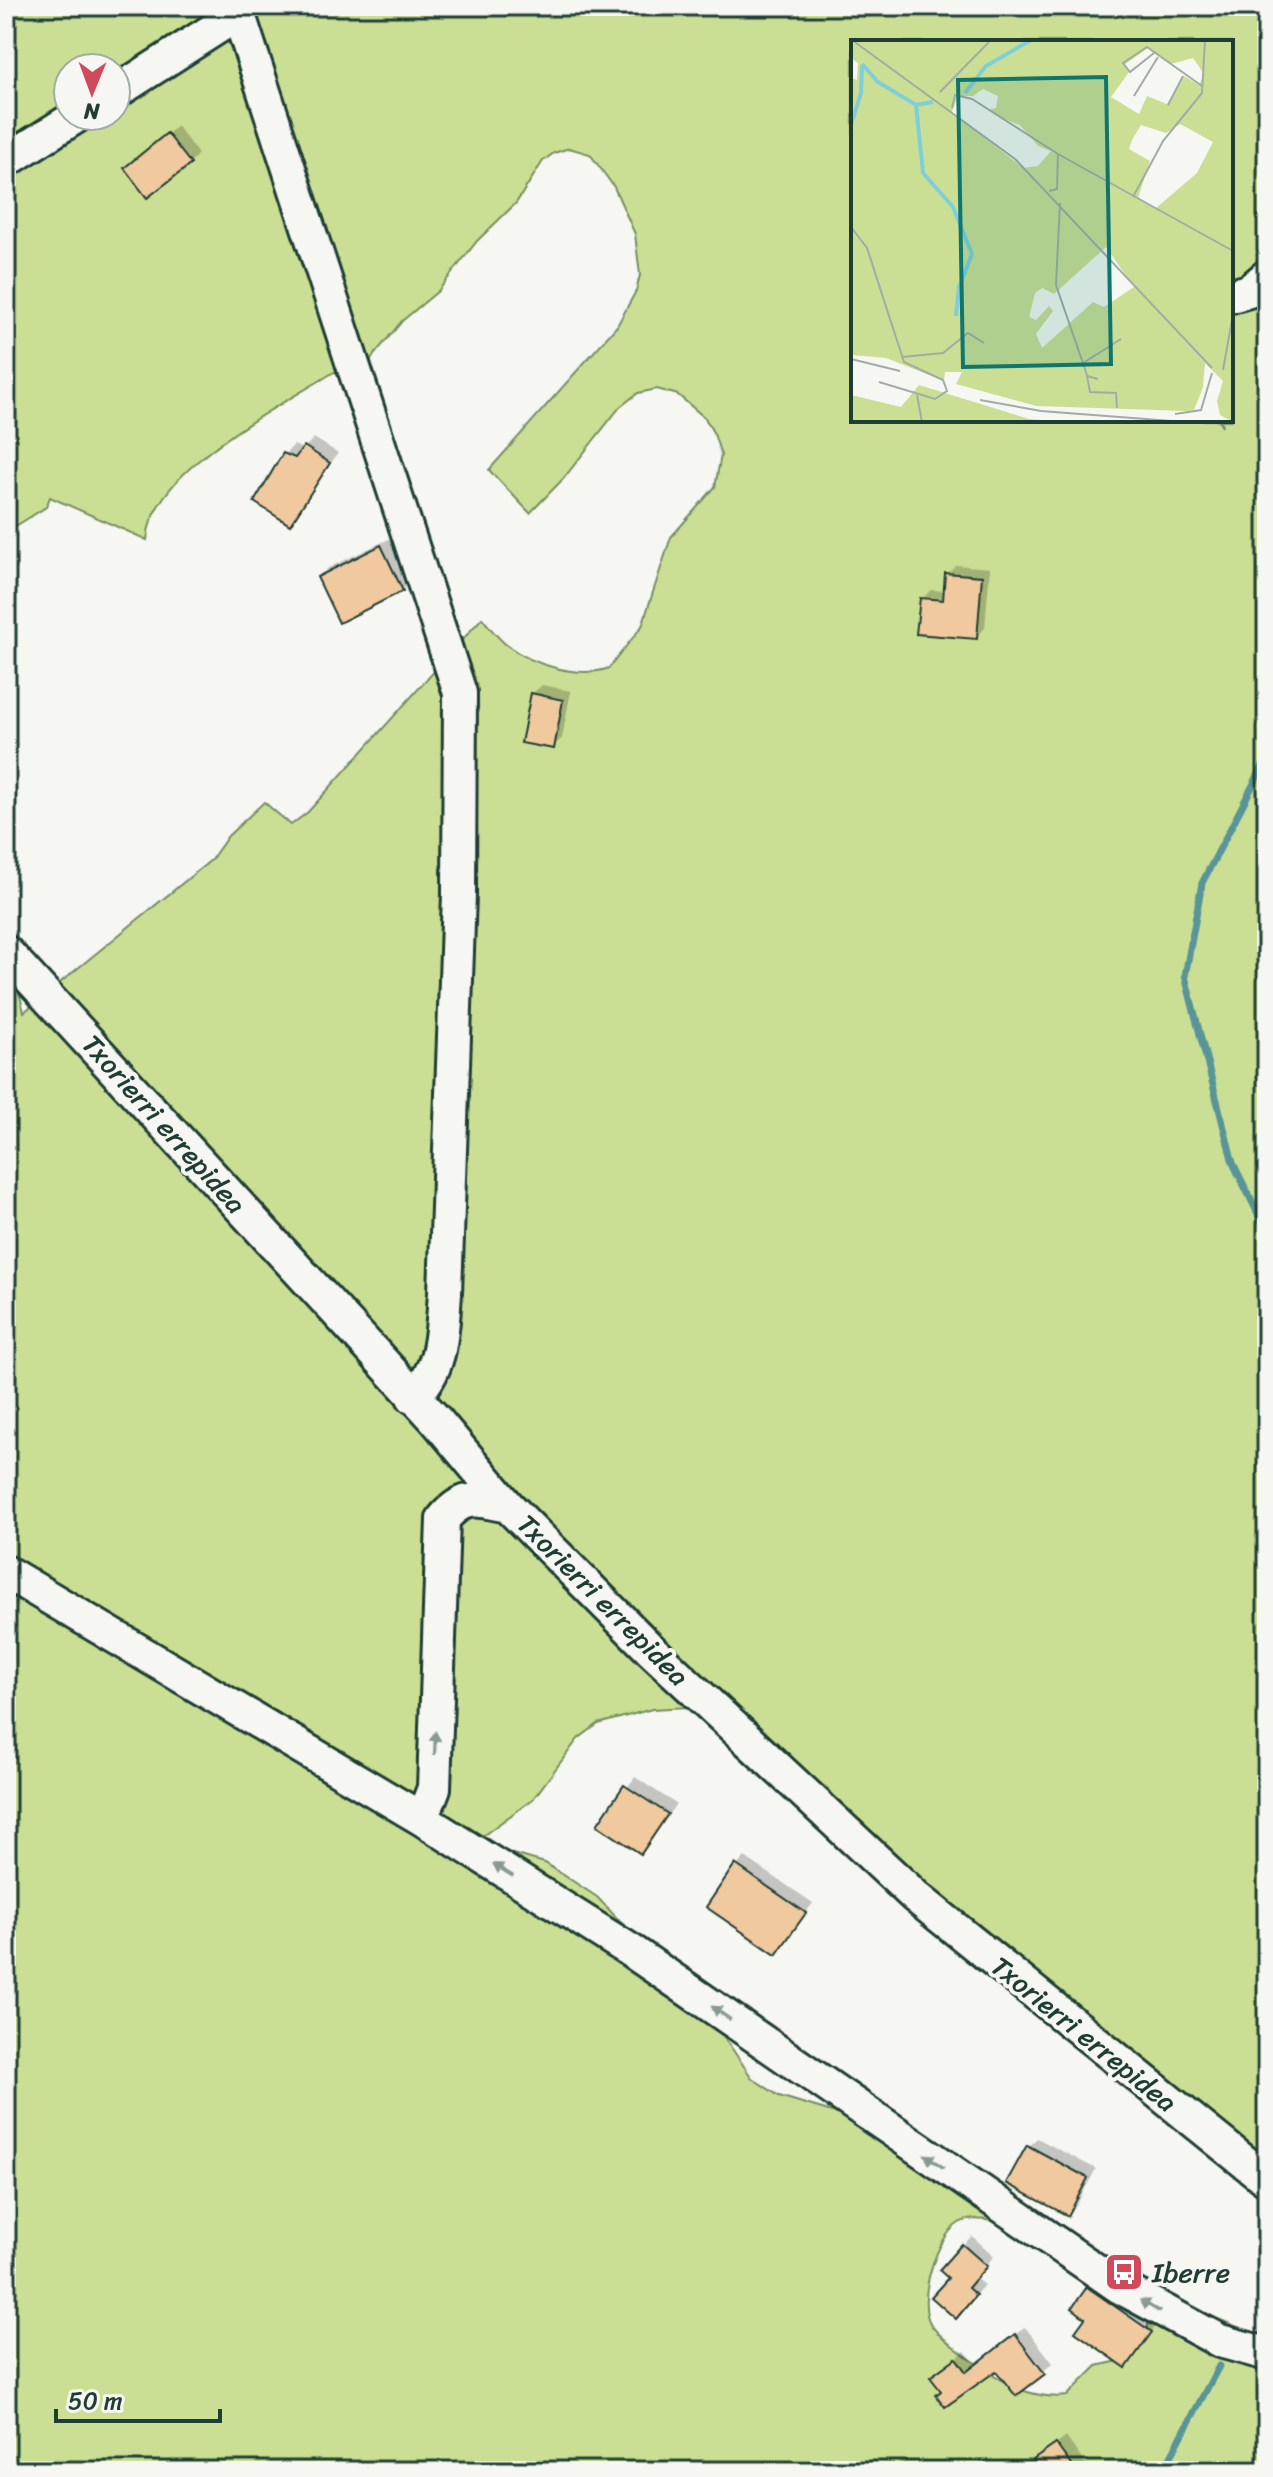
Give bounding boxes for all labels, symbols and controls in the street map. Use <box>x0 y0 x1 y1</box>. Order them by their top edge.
inset map <box>851 40 1233 422</box>
north arrow <box>52 52 132 132</box>
text: N <box>83 92 101 131</box>
street label: Txorierri errepidea <box>69 1023 259 1225</box>
street label: Txorierri errepidea <box>505 1502 701 1698</box>
one-way arrow <box>429 1730 442 1755</box>
one-way arrow <box>492 1864 514 1878</box>
street label: Txorierri errepidea <box>980 1943 1188 2125</box>
one-way arrow <box>710 2006 731 2021</box>
one-way arrow <box>924 2154 945 2169</box>
place label: Iberre <box>1151 2248 1230 2297</box>
bus stop icon: Iberre <box>1103 2251 1145 2293</box>
one-way arrow <box>1139 2299 1161 2313</box>
scale bar <box>56 2373 220 2423</box>
text: 50 m <box>68 2380 123 2422</box>

